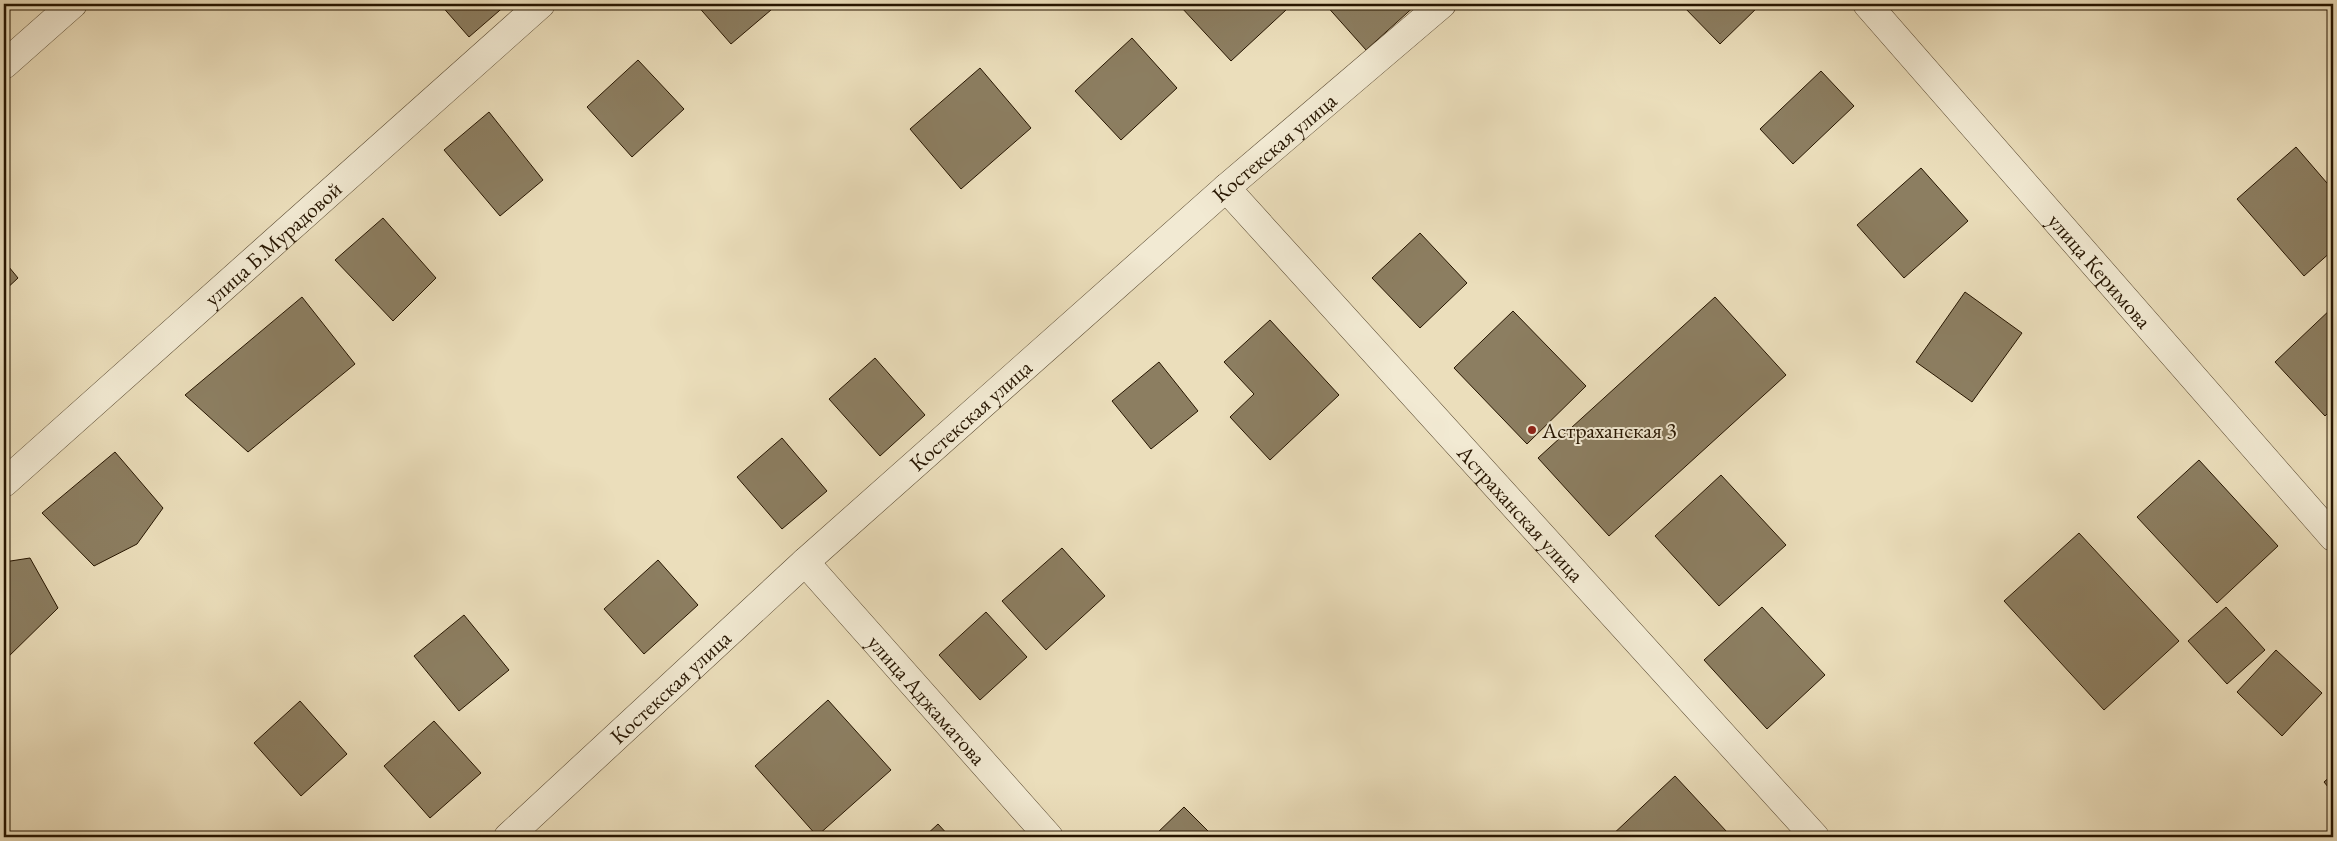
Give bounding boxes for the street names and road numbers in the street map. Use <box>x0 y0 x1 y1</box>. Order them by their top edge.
street label: Костекская улица <box>1206 86 1343 208</box>
street label: улица Б.Мурадовой <box>198 174 348 312</box>
street label: улица Керимова <box>2042 207 2159 335</box>
street label: Костекская улица <box>903 353 1038 477</box>
street label: Астраханская улица <box>1451 438 1591 588</box>
street label: Костекская улица <box>603 623 737 750</box>
street label: улица Аджаматова <box>861 628 993 771</box>

